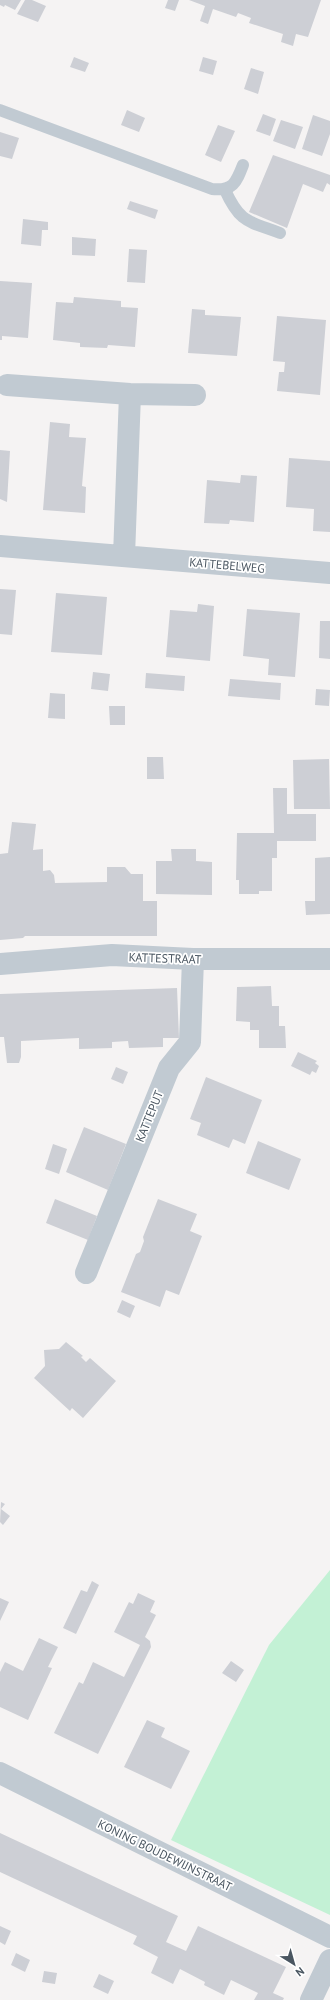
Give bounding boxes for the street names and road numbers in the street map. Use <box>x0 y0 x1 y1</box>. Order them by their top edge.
street label: KATTEBELWEG <box>189 554 265 576</box>
street label: KATTESTRAAT <box>128 949 202 967</box>
street label: KATTEPUT <box>132 1088 166 1144</box>
street label: KONING BOUDEWIJNSTRAAT <box>96 1816 235 1894</box>

